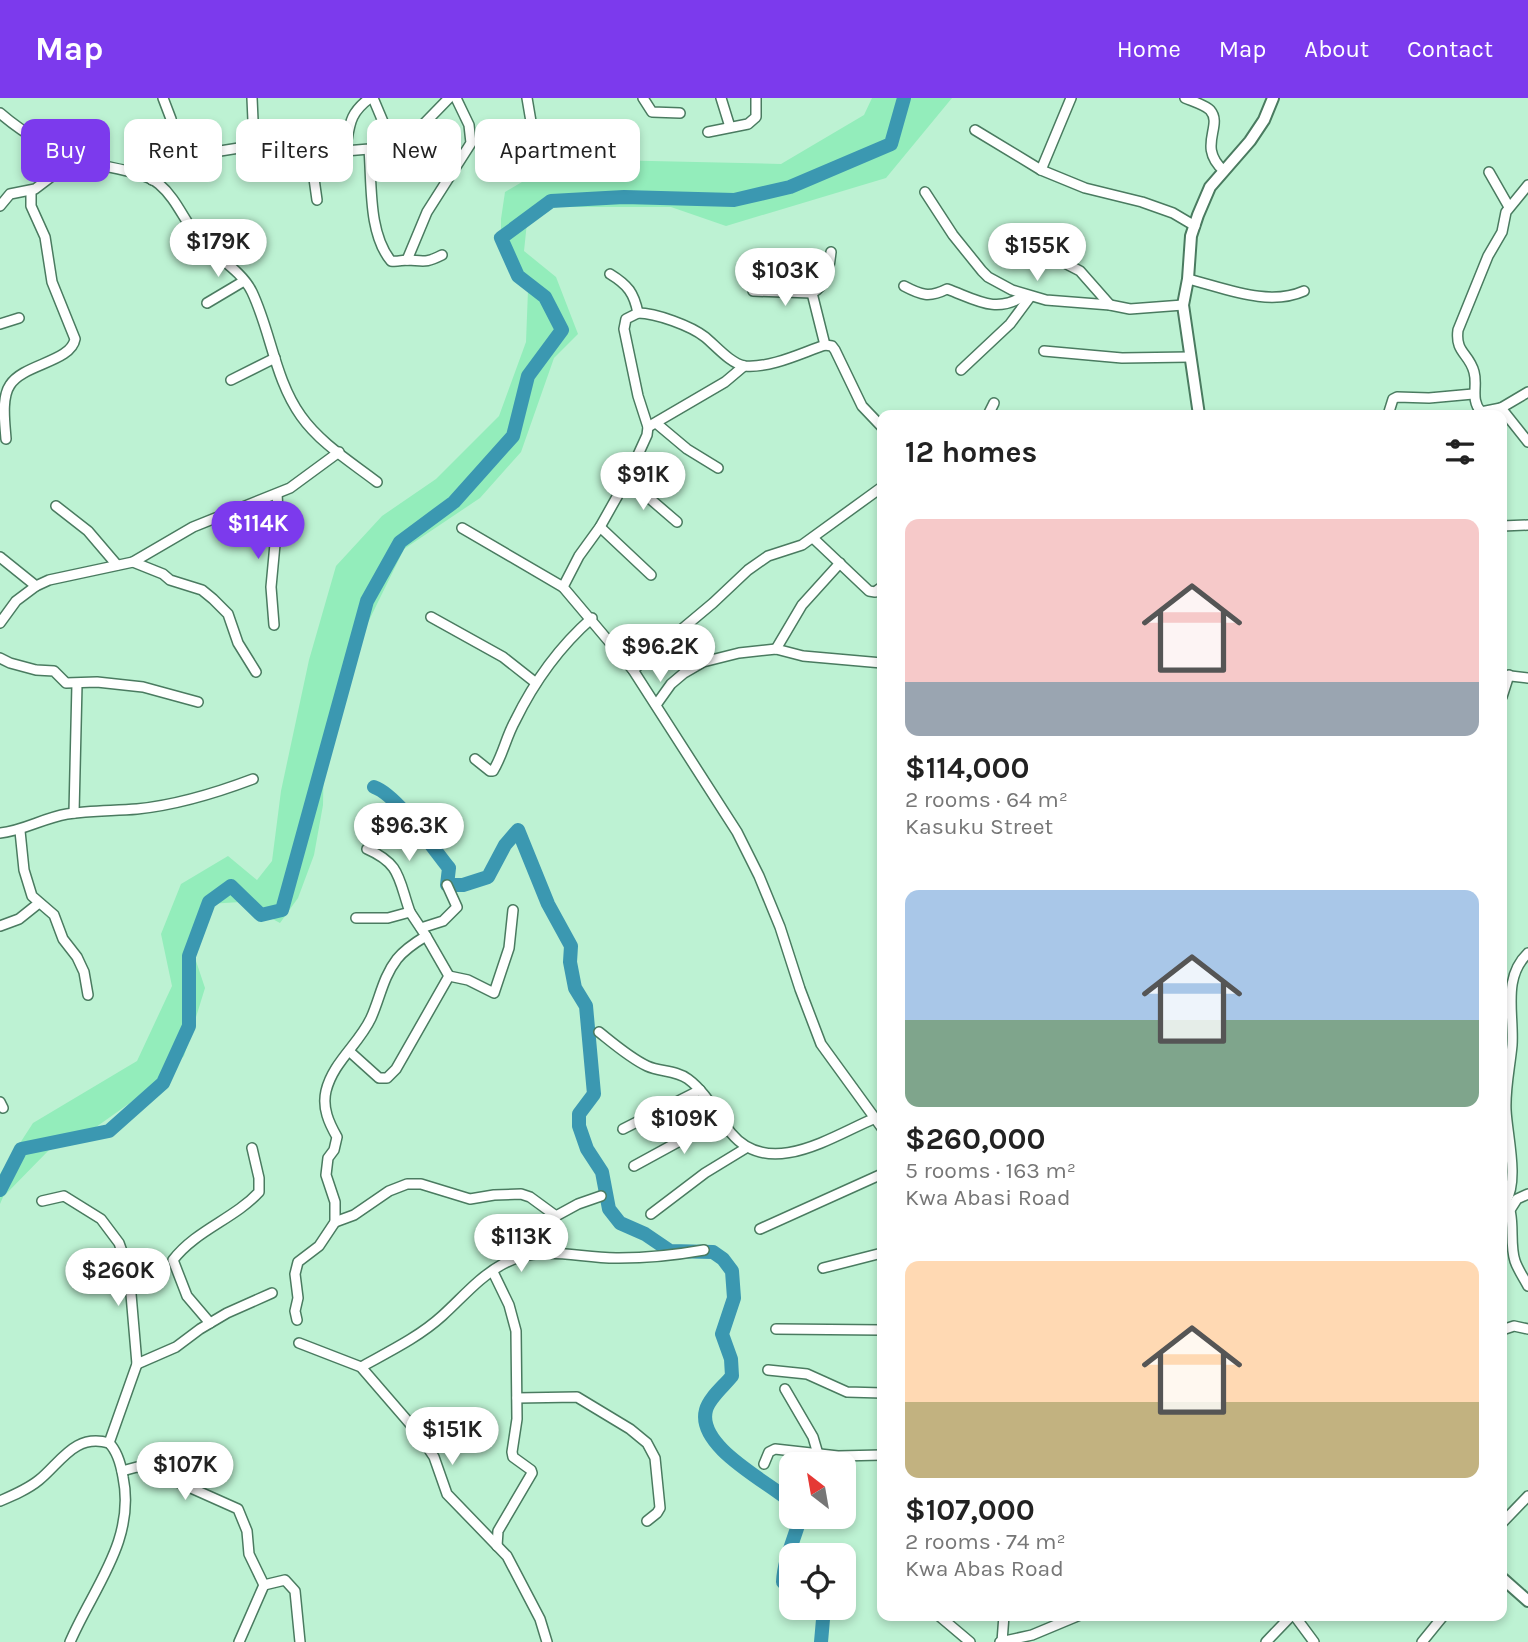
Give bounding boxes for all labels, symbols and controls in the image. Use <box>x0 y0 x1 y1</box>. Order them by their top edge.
text: Map <box>35 30 103 68</box>
text: Home <box>1117 35 1181 63</box>
text: Map <box>1219 35 1266 63</box>
text: About <box>1304 35 1369 63</box>
text: Contact <box>1407 35 1493 63</box>
chip: Buy <box>21 119 110 182</box>
chip: Rent <box>124 119 222 182</box>
chip: Filters <box>236 119 353 182</box>
chip: New <box>367 119 461 182</box>
chip: Apartment <box>475 119 640 182</box>
pin: $179K <box>169 220 267 279</box>
pin: $155K <box>988 223 1086 283</box>
text: $179K <box>186 228 250 255</box>
text: $155K <box>1004 232 1070 259</box>
pin: $103K <box>736 248 834 308</box>
text: $103K <box>751 257 819 284</box>
icon: filters <box>1441 433 1479 471</box>
text: 12 homes <box>905 434 1037 470</box>
pin: $91K <box>602 452 684 512</box>
text: $91K <box>616 461 670 488</box>
pin: $114K <box>209 502 307 561</box>
text: $114K <box>228 510 288 537</box>
icon: home <box>1129 565 1255 691</box>
pin: $96.2K <box>603 624 717 684</box>
text: $96.2K <box>621 633 699 660</box>
text: $114,000 <box>905 750 1029 786</box>
text: 2 rooms · 64 m² <box>905 786 1068 813</box>
pin: $96.3K <box>352 804 466 863</box>
text: $96.3K <box>370 812 448 839</box>
text: Kasuku Street <box>905 813 1053 840</box>
icon: home <box>1129 936 1255 1062</box>
pin: $109K <box>635 1096 733 1156</box>
text: $109K <box>650 1105 718 1132</box>
text: $260,000 <box>905 1121 1046 1157</box>
text: 5 rooms · 163 m² <box>905 1157 1076 1184</box>
text: Kwa Abasi Road <box>905 1184 1071 1211</box>
pin: $113K <box>472 1214 570 1274</box>
text: $113K <box>490 1223 552 1250</box>
pin: $260K <box>69 1248 167 1308</box>
text: $260K <box>81 1257 155 1284</box>
icon: home <box>1129 1307 1255 1433</box>
pin: $151K <box>403 1408 501 1467</box>
text: $151K <box>422 1416 482 1443</box>
pin: $107K <box>136 1442 234 1502</box>
text: $107K <box>152 1451 218 1478</box>
north arrow <box>779 1452 856 1530</box>
map controls <box>779 1452 856 1620</box>
text: $107,000 <box>905 1492 1035 1528</box>
text: 2 rooms · 74 m² <box>905 1528 1066 1555</box>
button: locate <box>779 1543 856 1620</box>
text: Kwa Abas Road <box>905 1555 1064 1582</box>

